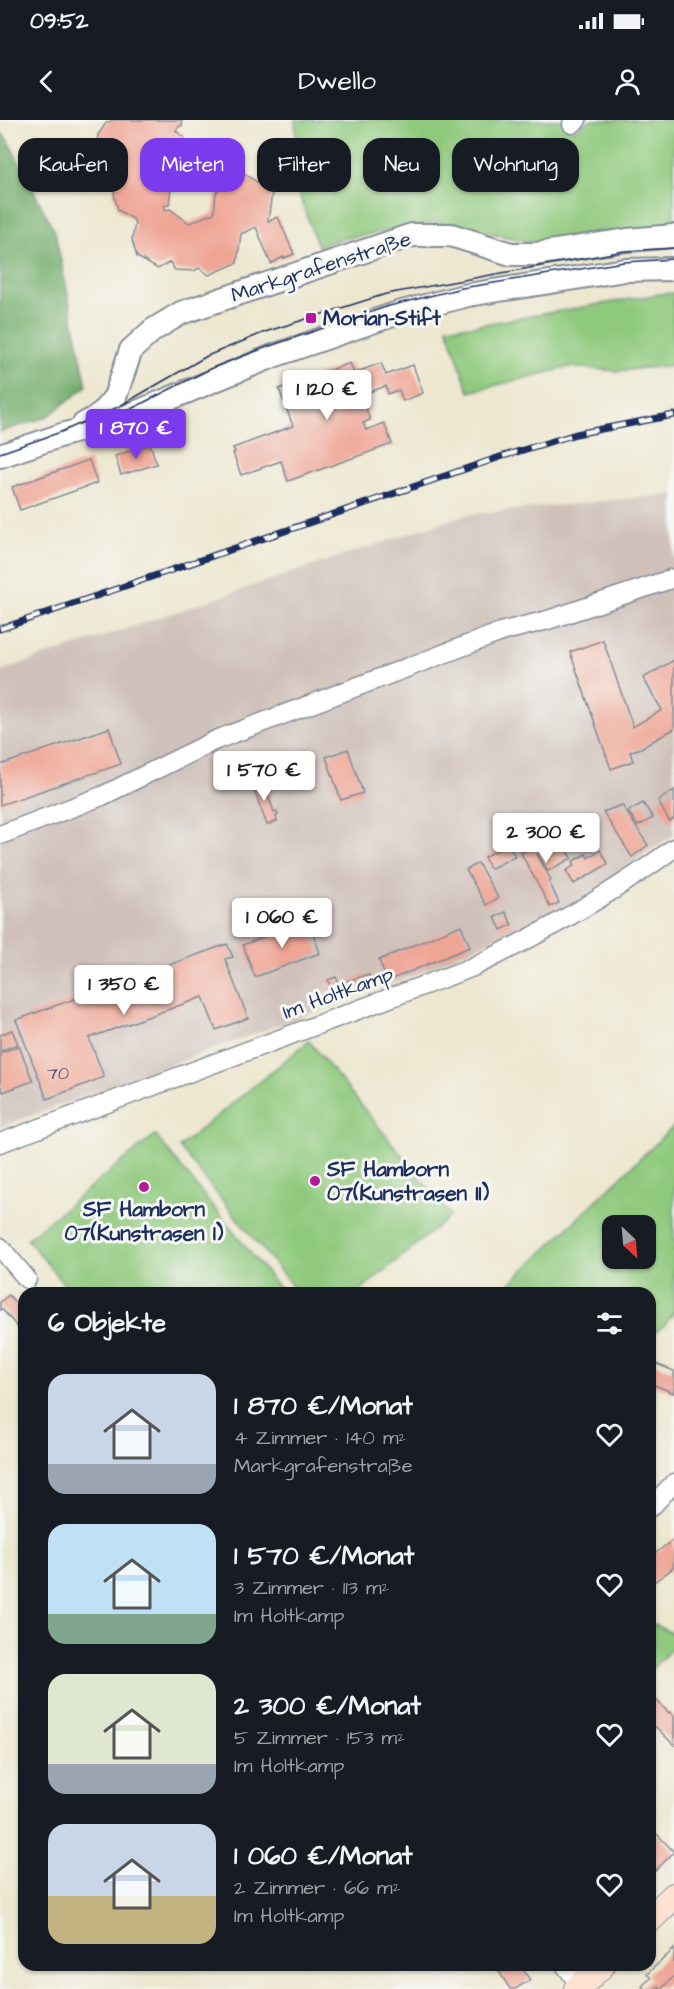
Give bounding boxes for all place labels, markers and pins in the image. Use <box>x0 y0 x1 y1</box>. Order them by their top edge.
place label: Morian-Stift <box>323 304 441 333</box>
marker: Morian-Stift <box>304 311 318 325</box>
pin: 1 120 € <box>272 370 382 421</box>
pin: 1 870 € <box>81 409 191 460</box>
pin: 1 570 € <box>209 751 319 802</box>
pin: 2 300 € <box>491 813 601 864</box>
pin: 1 060 € <box>227 898 337 949</box>
pin: 1 350 € <box>69 965 179 1016</box>
place label: SF Hamborn 07(Kunstrasen II) <box>326 1155 490 1208</box>
marker: SF Hamborn 07(Kunstrasen II) <box>308 1174 322 1188</box>
marker: SF Hamborn 07(Kunstrasen I) <box>137 1180 151 1194</box>
place label: SF Hamborn 07(Kunstrasen I) <box>65 1195 224 1248</box>

